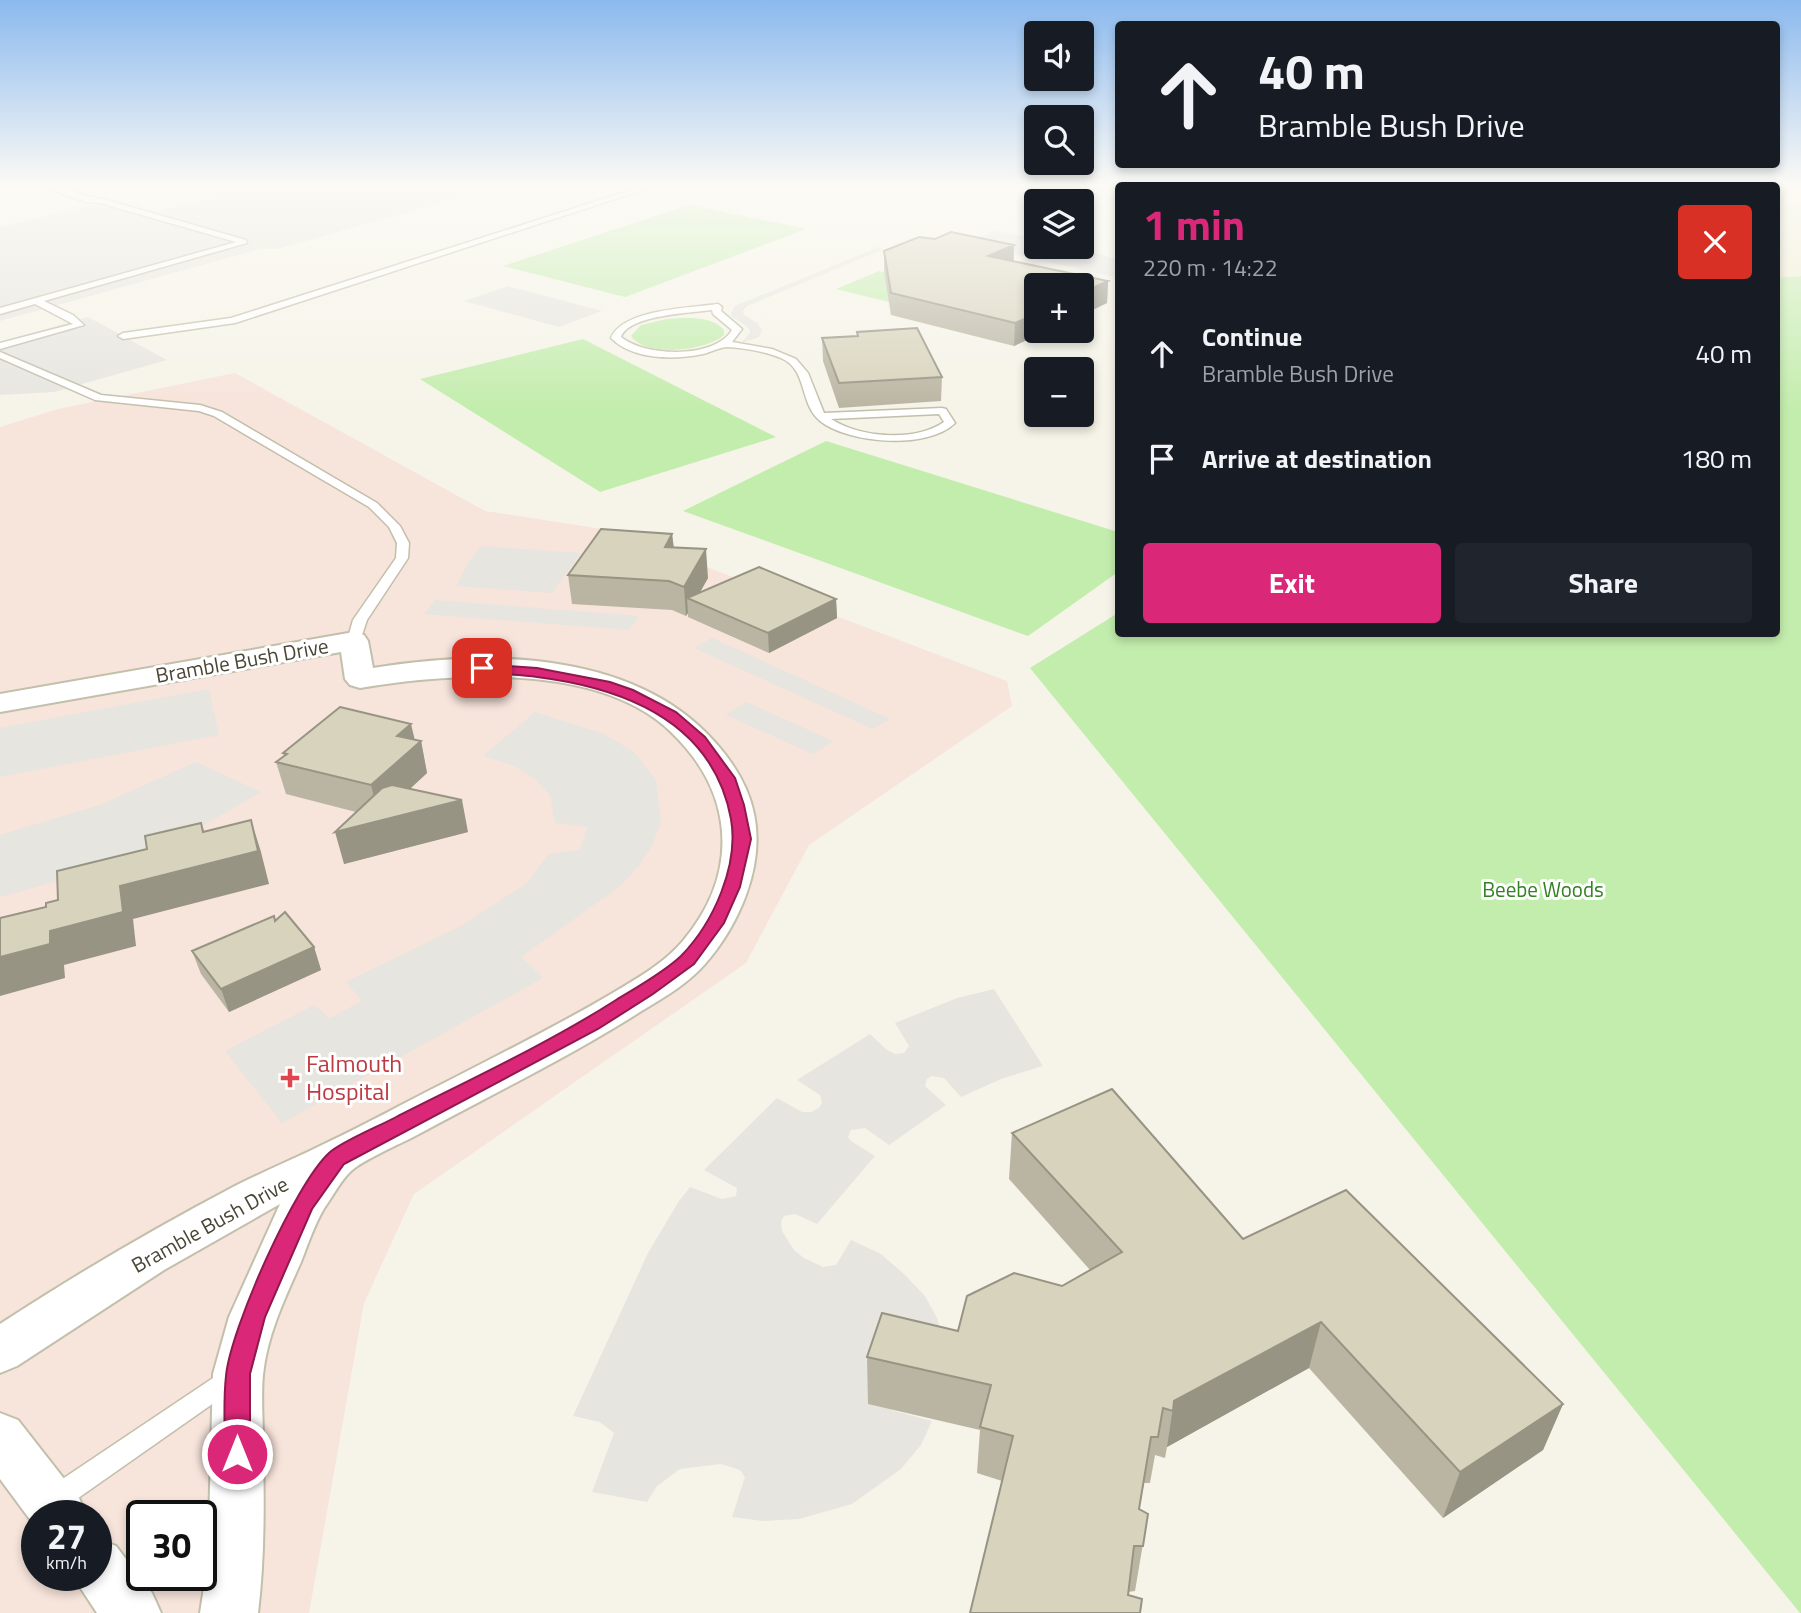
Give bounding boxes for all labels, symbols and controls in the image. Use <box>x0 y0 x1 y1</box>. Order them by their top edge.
map controls <box>1024 21 1094 427</box>
button: sound <box>1024 21 1094 91</box>
text: 40 m <box>1258 33 1365 108</box>
icon: ahead <box>1143 49 1234 140</box>
text: Bramble Bush Drive <box>1258 101 1525 149</box>
button: search <box>1024 105 1094 175</box>
button: layers <box>1024 189 1094 259</box>
text: 1 min <box>1143 192 1245 256</box>
button: close <box>1678 205 1752 279</box>
text: 220 m · 14:22 <box>1143 250 1278 285</box>
button: + <box>1024 273 1094 343</box>
text: Continue <box>1202 317 1302 356</box>
text: 40 m <box>1695 334 1752 373</box>
icon: ahead <box>1143 335 1181 373</box>
text: Bramble Bush Drive <box>1202 356 1394 391</box>
button: − <box>1024 357 1094 427</box>
text: Arrive at destination <box>1202 439 1432 478</box>
text: 180 m <box>1681 439 1752 478</box>
icon: arrive <box>1143 440 1181 478</box>
button: Exit <box>1143 543 1441 623</box>
button: Share <box>1455 543 1752 623</box>
street label: Bramble Bush Drive <box>153 629 331 691</box>
pin <box>452 638 512 698</box>
icon: arrive <box>463 649 501 687</box>
park label: Beebe Woods <box>1482 873 1604 905</box>
place label: Falmouth Hospital <box>306 1045 402 1109</box>
marker: Falmouth Hospital <box>280 1068 300 1088</box>
street label: Bramble Bush Drive <box>125 1168 294 1281</box>
position arrow <box>200 1417 274 1491</box>
speed limit sign: 30 <box>126 1500 217 1591</box>
text: 27 <box>47 1509 86 1563</box>
text: km/h <box>46 1549 87 1576</box>

